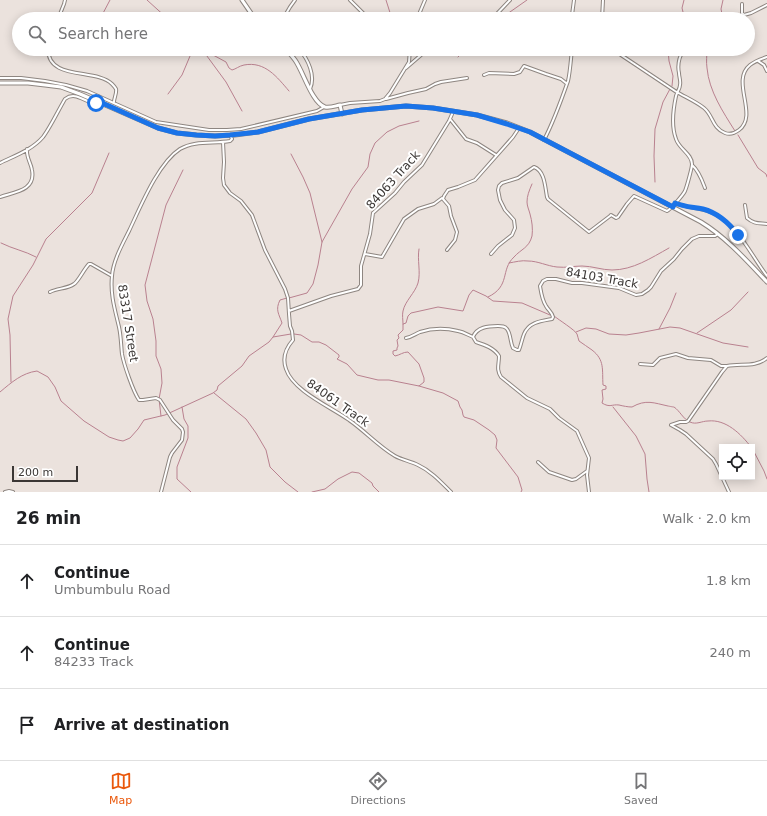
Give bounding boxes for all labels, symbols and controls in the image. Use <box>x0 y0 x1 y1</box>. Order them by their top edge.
search box <box>12 12 755 56</box>
icon: search <box>26 23 48 45</box>
text: Search here <box>58 25 148 43</box>
route start <box>87 94 105 112</box>
street label: 84063 Track <box>363 148 423 212</box>
route end <box>729 226 747 244</box>
street label: 84103 Track <box>565 265 639 291</box>
street label: 83317 Street <box>115 283 141 363</box>
street label: 84061 Track <box>304 376 372 430</box>
map controls <box>719 444 755 480</box>
button: locate <box>719 444 755 480</box>
scale bar <box>12 464 78 483</box>
text: 200 m <box>18 466 53 479</box>
text: 26 min <box>16 508 81 528</box>
text: Walk · 2.0 km <box>662 511 751 526</box>
text: Continue <box>54 564 130 582</box>
icon: ahead <box>16 570 38 592</box>
text: 1.8 km <box>706 573 751 588</box>
text: Umbumbulu Road <box>54 582 170 597</box>
text: Continue <box>54 636 130 654</box>
icon: ahead <box>16 642 38 664</box>
text: 240 m <box>709 645 751 660</box>
text: 84233 Track <box>54 654 134 669</box>
icon: arrive <box>16 714 38 736</box>
text: Arrive at destination <box>54 716 229 734</box>
tab: Map <box>109 770 132 807</box>
tab: Directions <box>350 770 406 807</box>
tab: Saved <box>624 770 658 807</box>

